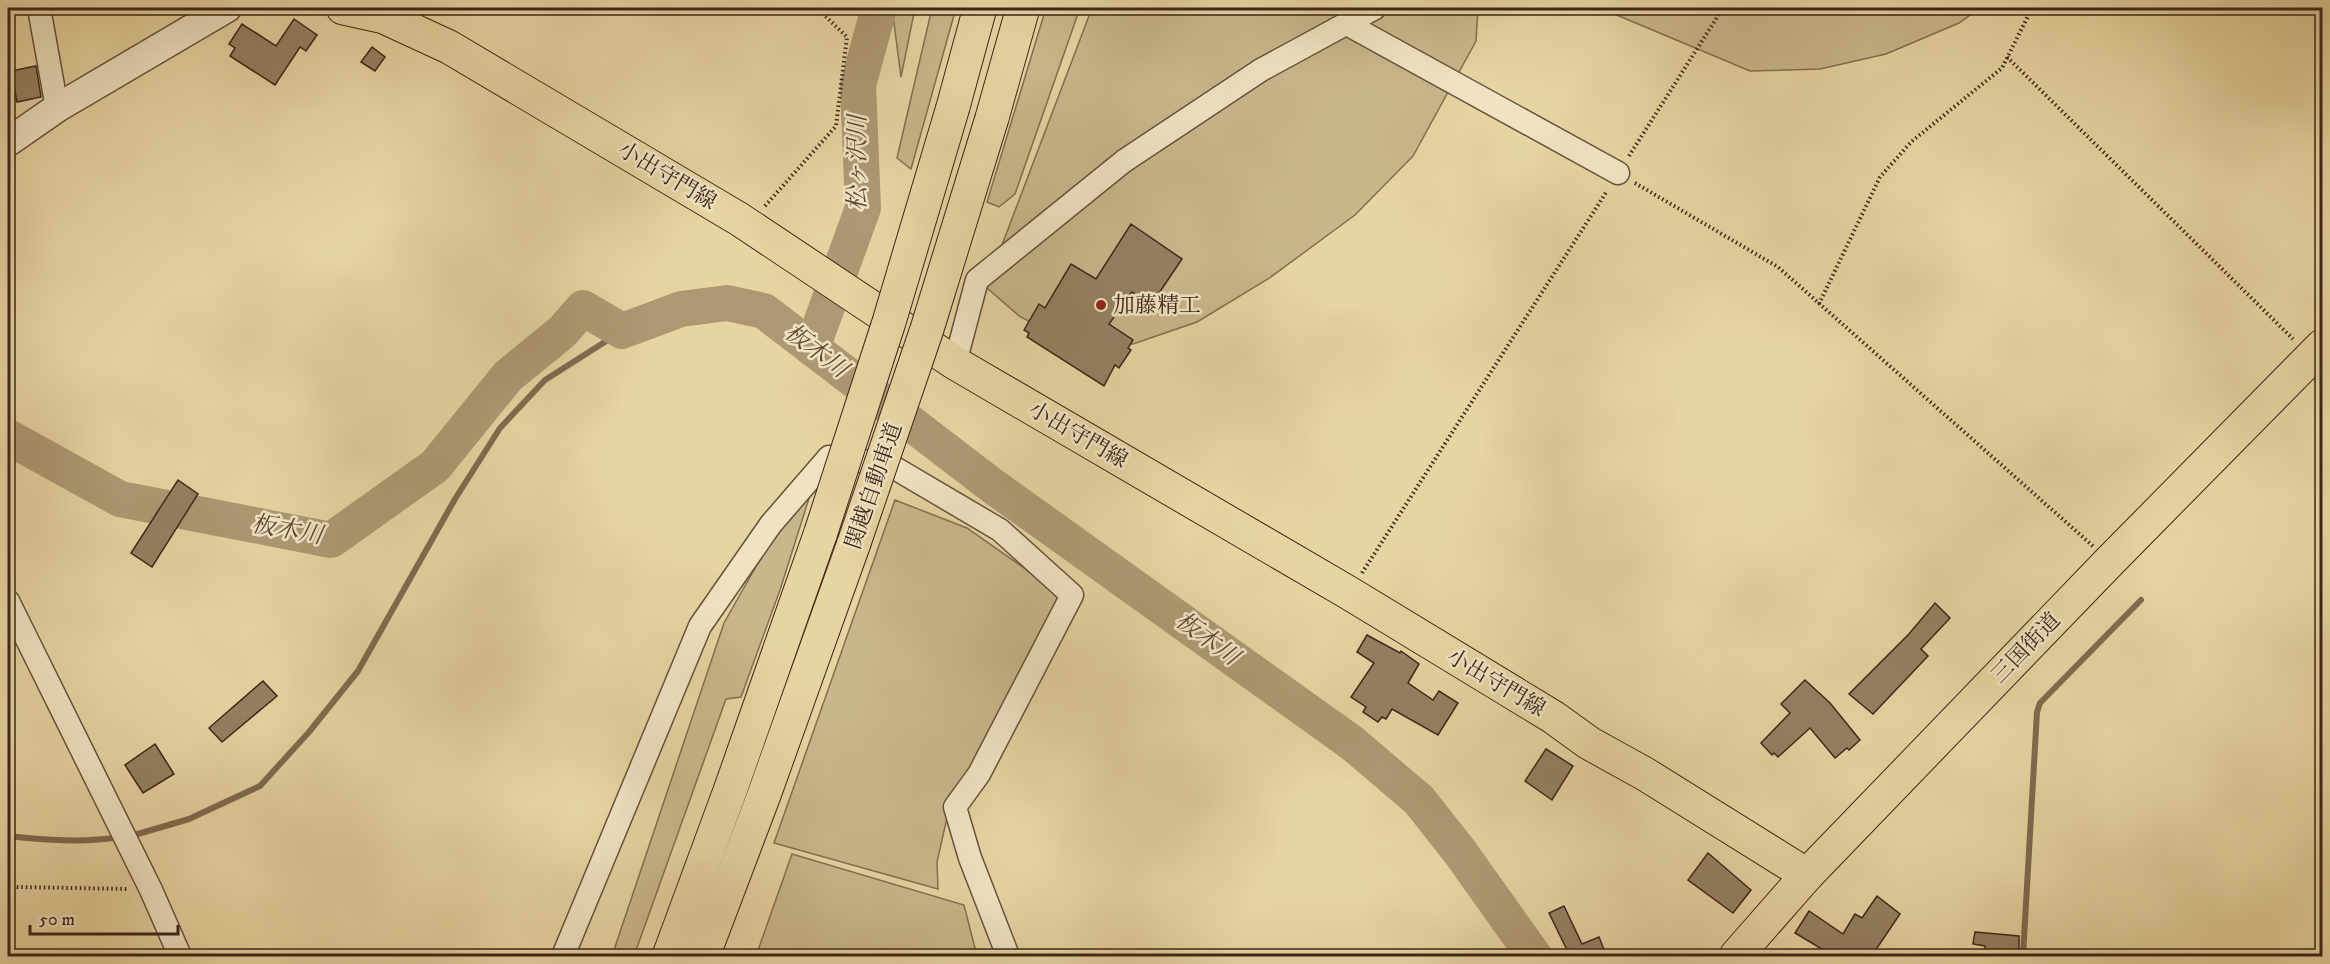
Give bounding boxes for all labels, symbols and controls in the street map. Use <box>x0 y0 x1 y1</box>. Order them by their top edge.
water label: 松ヶ沢川 <box>843 112 873 211</box>
street label: 小出守門線 <box>613 136 721 216</box>
place label: 加藤精工 <box>1113 292 1201 319</box>
marker: 加藤精工 <box>1094 298 1108 312</box>
water label: 板木川 <box>778 317 856 386</box>
street label: 小出守門線 <box>1024 396 1132 474</box>
street label: 関越自動車道 <box>840 419 908 553</box>
water label: 板木川 <box>249 509 328 552</box>
water label: 板木川 <box>1169 606 1247 674</box>
street label: 三国街道 <box>1986 607 2066 689</box>
street label: 小出守門線 <box>1442 643 1550 723</box>
scale bar <box>30 898 178 936</box>
text: 50 m <box>39 909 75 931</box>

